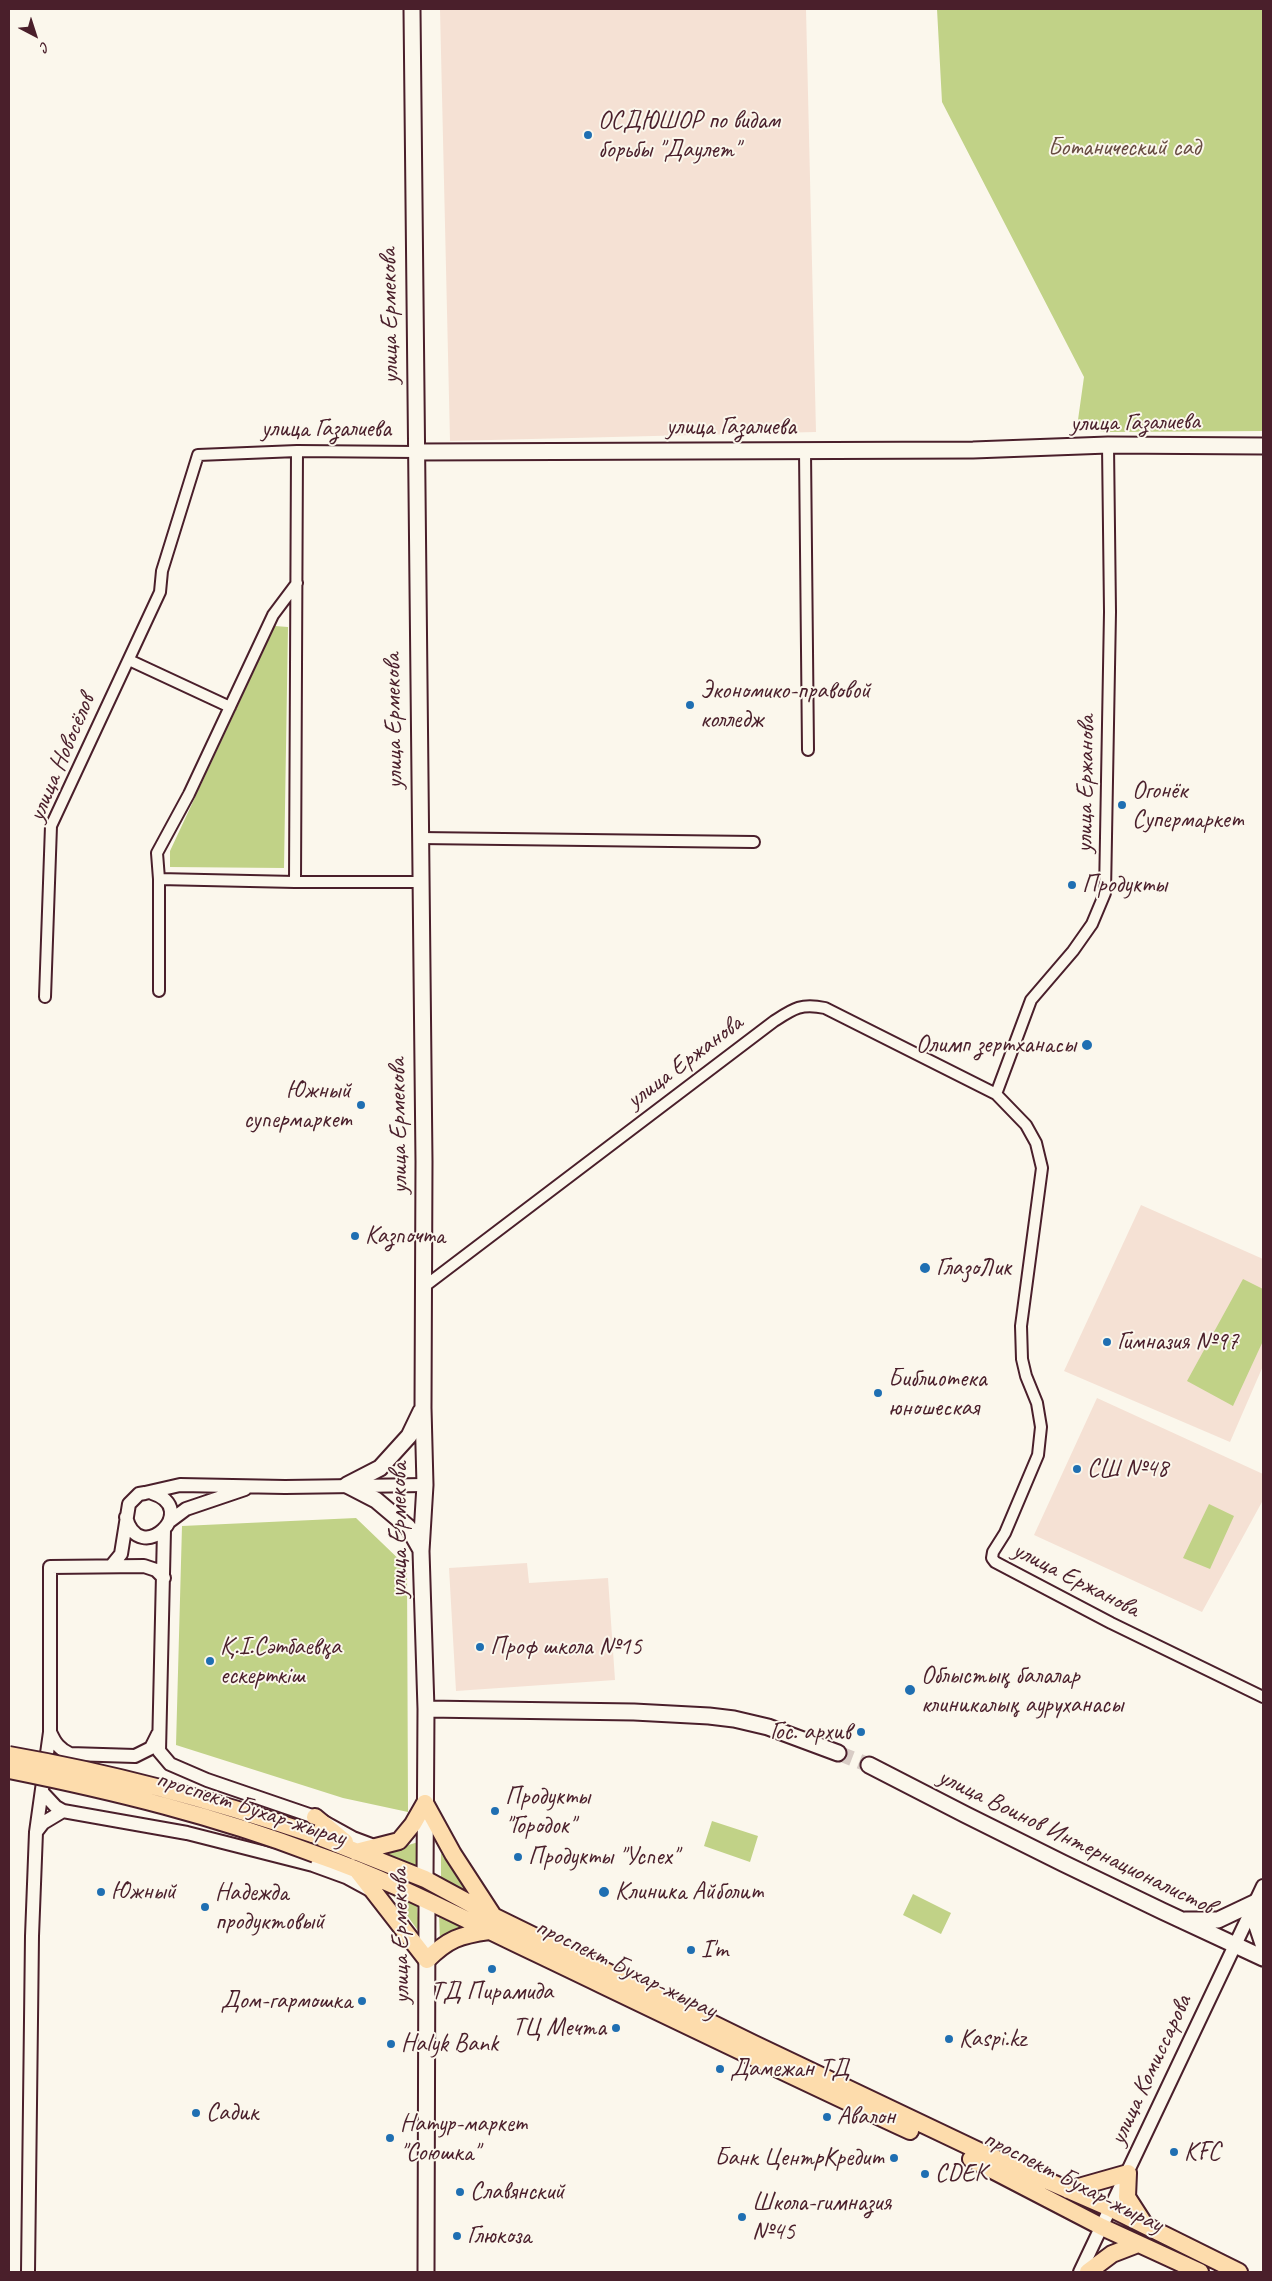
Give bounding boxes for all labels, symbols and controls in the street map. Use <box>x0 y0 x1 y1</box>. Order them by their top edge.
north arrow <box>10 10 60 60</box>
text: С <box>37 38 53 56</box>
place label: ОСДЮШОР по видам борьбы "Даулет" <box>598 106 779 165</box>
marker: ОСДЮШОР по видам борьбы "Даулет" <box>582 129 594 141</box>
park label: Ботанический сад <box>1048 133 1200 163</box>
street label: улица Ермекова <box>374 248 406 384</box>
street label: улица Газалиева <box>1070 407 1200 439</box>
street label: улица Газалиева <box>666 412 796 442</box>
street label: улица Газалиева <box>261 414 391 444</box>
street label: улица Ермекова <box>378 653 410 789</box>
place label: Экономико-правовой колледж <box>700 676 870 735</box>
street label: улица Новосёлов <box>22 690 102 826</box>
marker: Экономико-правовой колледж <box>684 699 696 711</box>
street label: улица Ержанова <box>1070 715 1102 853</box>
place label: Огонёк Супермаркет <box>1132 776 1244 835</box>
marker: Огонёк Супермаркет <box>1116 799 1128 811</box>
place label: Продукты <box>1082 870 1167 900</box>
marker: Продукты <box>1066 879 1078 891</box>
street label: улица Ержанова <box>621 1009 749 1115</box>
place label: Олимп зертханасы <box>916 1030 1076 1060</box>
marker: Олимп зертханасы <box>1080 1038 1094 1052</box>
street label: улица Ермекова <box>383 1058 415 1194</box>
place label: Южный супермаркет <box>244 1076 351 1135</box>
marker: Южный супермаркет <box>355 1099 367 1111</box>
place label: Казпочта <box>365 1221 445 1251</box>
marker: Казпочта <box>349 1230 361 1242</box>
place label: ГлазоЛик <box>936 1253 1011 1283</box>
marker: ГлазоЛик <box>918 1261 932 1275</box>
place label: Гимназия №97 <box>1117 1327 1238 1357</box>
marker: Гимназия №97 <box>1101 1336 1113 1348</box>
place label: Библиотека юношеская <box>888 1364 986 1423</box>
marker: Библиотека юношеская <box>872 1387 884 1399</box>
place label: СШ №48 <box>1087 1454 1168 1484</box>
street label: улица Ермекова <box>384 1462 414 1598</box>
marker: СШ №48 <box>1071 1463 1083 1475</box>
street label: улица Ержанова <box>1008 1535 1144 1625</box>
place label: Қ.І.Сәтбаевқа ескерткіш <box>220 1632 341 1691</box>
place label: Проф школа №15 <box>490 1632 642 1662</box>
marker: Проф школа №15 <box>474 1641 486 1653</box>
marker: Қ.І.Сәтбаевқа ескерткіш <box>204 1655 216 1667</box>
place label: Облыстық балалар клиникалық ауруханасы <box>921 1661 1123 1720</box>
marker: Облыстық балалар клиникалық ауруханасы <box>903 1683 917 1697</box>
place label: Гос. архив <box>770 1717 851 1747</box>
marker: Гос. архив <box>855 1726 867 1738</box>
street label: улица Воинов Интернационалистов <box>933 1762 1219 1922</box>
street label: проспект Бухар-жырау <box>152 1764 350 1854</box>
place label: Продукты "Городок" <box>505 1782 590 1841</box>
marker: Продукты "Городок" <box>489 1805 501 1817</box>
place label: Продукты "Успех" <box>528 1842 678 1872</box>
marker: Продукты "Успех" <box>512 1851 524 1863</box>
street label: улица Ермекова <box>385 1868 417 2004</box>
place label: Южный <box>111 1877 176 1907</box>
place label: Клиника Айболит <box>615 1877 763 1907</box>
place label: Надежда продуктовый <box>215 1878 324 1937</box>
marker: Клиника Айболит <box>597 1885 611 1899</box>
marker: Южный <box>95 1886 107 1898</box>
marker: Надежда продуктовый <box>199 1901 211 1913</box>
street label: проспект Бухар-жырау <box>531 1912 721 2026</box>
place label: I'm <box>701 1935 728 1965</box>
marker: I'm <box>685 1944 697 1956</box>
marker: ТД Пирамида <box>486 1963 498 1975</box>
place label: ТД Пирамида <box>431 1977 553 2007</box>
place label: Дом-гармошка <box>221 1986 352 2016</box>
street label: улица Комиссарова <box>1103 1990 1199 2150</box>
marker: Дом-гармошка <box>356 1995 368 2007</box>
place label: ТЦ Мечта <box>512 2013 606 2043</box>
marker: ТЦ Мечта <box>610 2022 622 2034</box>
place label: Kaspi.kz <box>959 2024 1026 2054</box>
place label: Halyk Bank <box>401 2029 498 2059</box>
marker: Kaspi.kz <box>943 2033 955 2045</box>
marker: Halyk Bank <box>385 2038 397 2050</box>
place label: Дамежан ТД <box>730 2054 849 2084</box>
marker: Дамежан ТД <box>714 2063 726 2075</box>
place label: Садик <box>206 2098 258 2128</box>
place label: Авалон <box>837 2102 895 2132</box>
marker: Садик <box>190 2107 202 2119</box>
place label: Натур-маркет "Союшка" <box>400 2109 527 2168</box>
marker: Авалон <box>821 2111 833 2123</box>
street label: проспект Бухар-жырау <box>978 2124 1168 2240</box>
marker: Натур-маркет "Союшка" <box>384 2132 396 2144</box>
place label: KFC <box>1184 2137 1220 2167</box>
place label: Банк ЦентрКредит <box>714 2143 884 2173</box>
marker: KFC <box>1168 2146 1180 2158</box>
marker: Банк ЦентрКредит <box>888 2152 900 2164</box>
place label: CDEK <box>935 2159 987 2189</box>
marker: CDEK <box>919 2168 931 2180</box>
place label: Славянский <box>470 2177 564 2207</box>
marker: Славянский <box>454 2186 466 2198</box>
place label: Школа-гимназия №45 <box>752 2188 891 2247</box>
marker: Школа-гимназия №45 <box>736 2211 748 2223</box>
place label: Глюкоза <box>467 2221 531 2251</box>
marker: Глюкоза <box>451 2230 463 2242</box>

